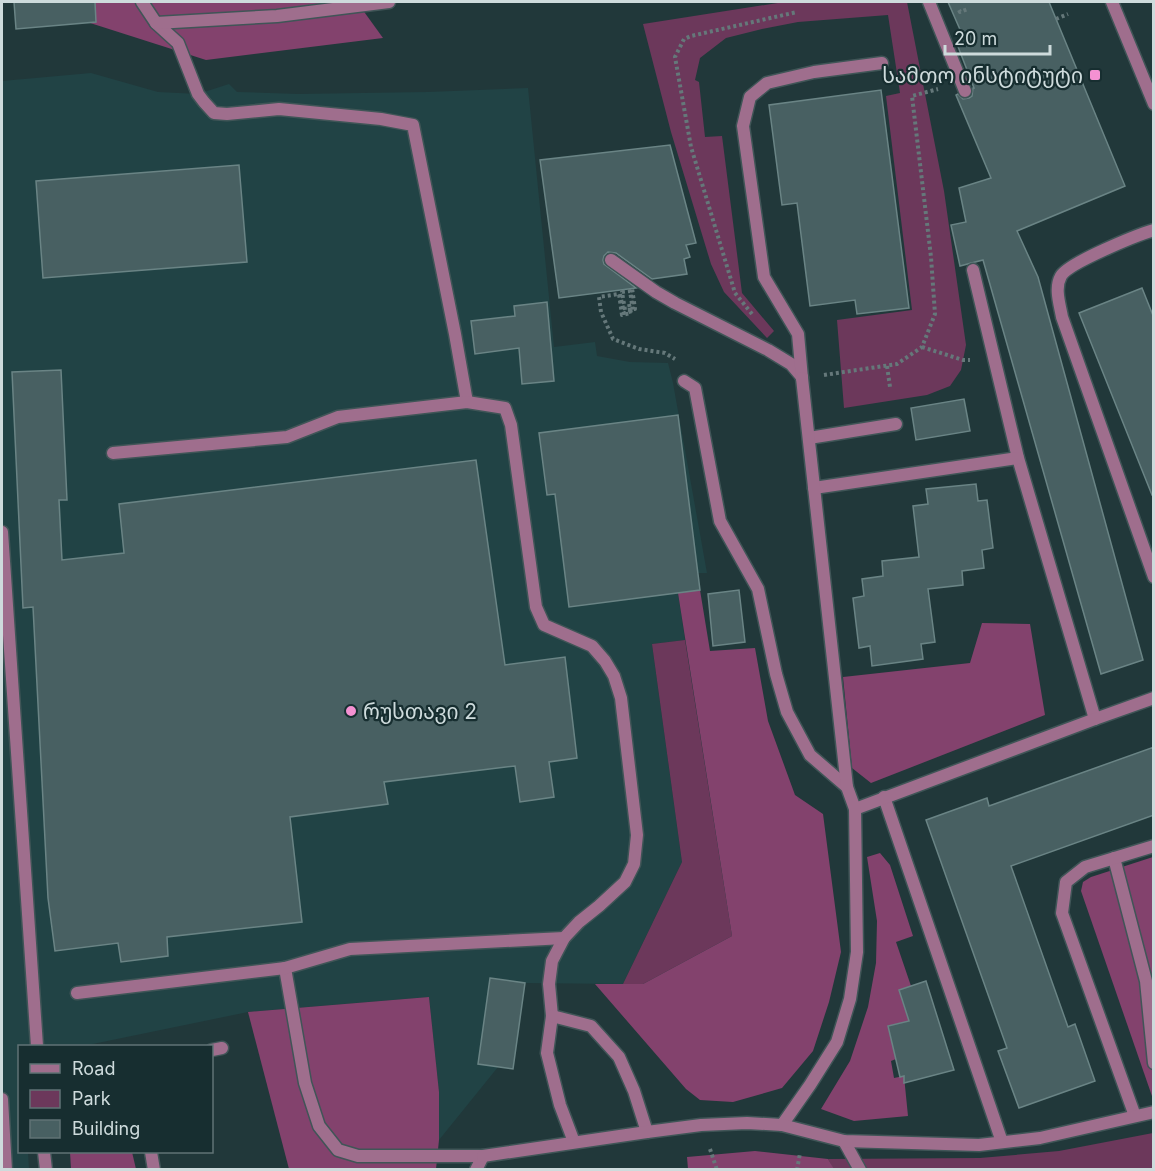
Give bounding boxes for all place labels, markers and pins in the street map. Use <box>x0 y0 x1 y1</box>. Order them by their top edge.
place label: სამთო ინსტიტუტი <box>882 63 1083 88</box>
marker: სამთო ინსტიტუტი <box>1088 68 1102 82</box>
place label: რუსთავი 2 <box>363 699 477 724</box>
marker: რუსთავი 2 <box>344 704 358 718</box>

